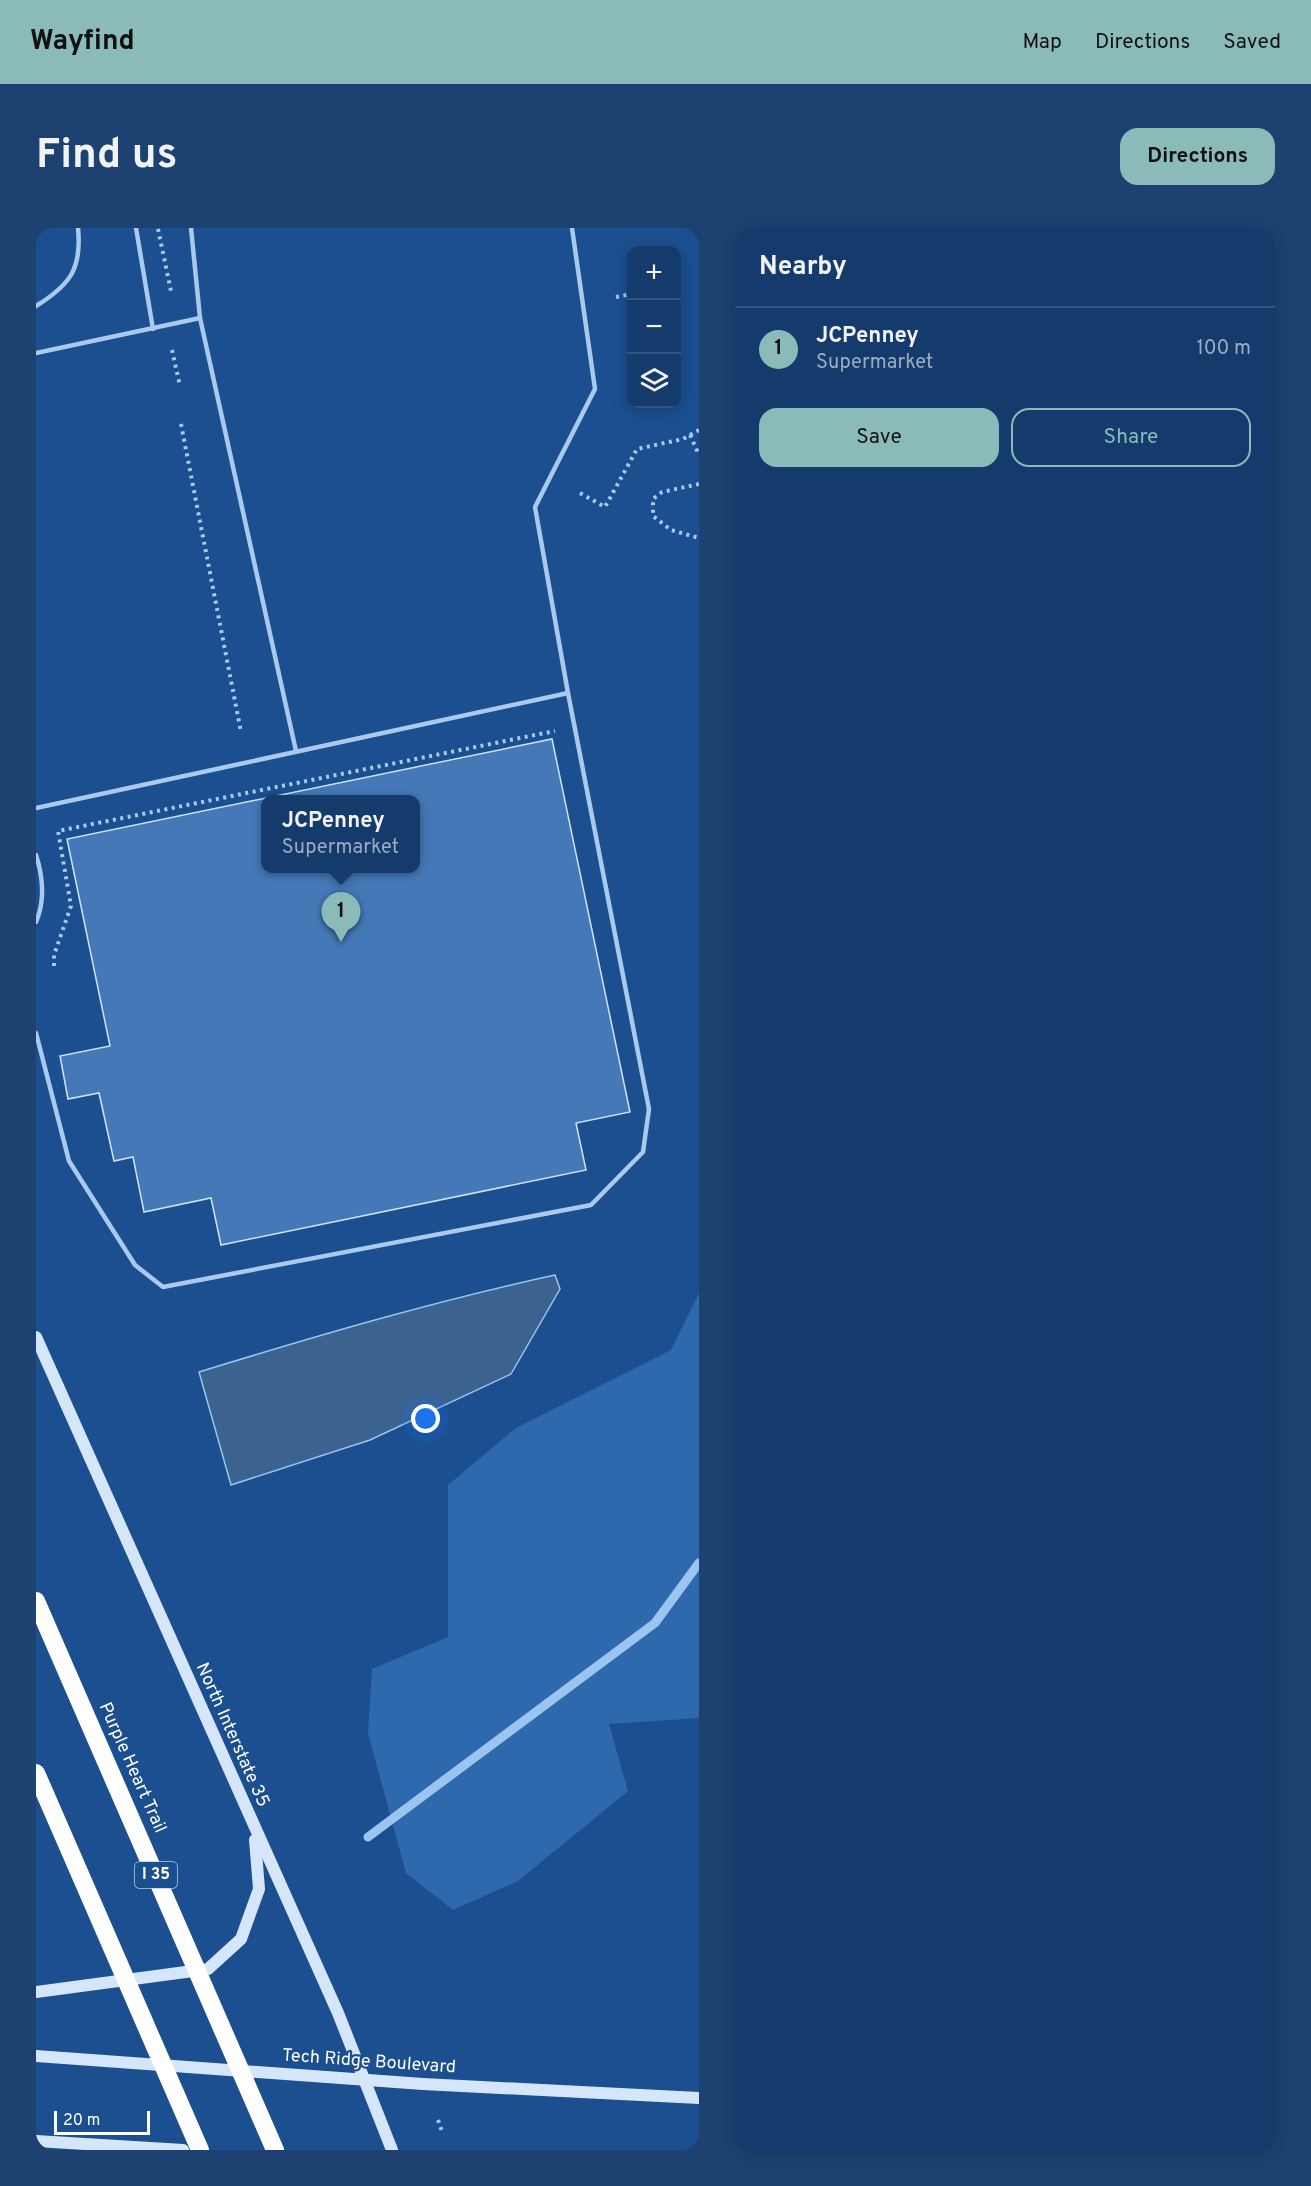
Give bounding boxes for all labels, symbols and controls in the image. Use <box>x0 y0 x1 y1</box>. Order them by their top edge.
text: Wayfind <box>30 24 135 60</box>
text: Map <box>1022 29 1062 56</box>
text: Directions <box>1095 29 1190 56</box>
text: Saved <box>1223 29 1281 56</box>
button: Directions <box>1120 128 1275 185</box>
text: Find us <box>36 130 177 183</box>
map controls <box>627 246 681 408</box>
button: + <box>627 246 681 300</box>
text: Nearby <box>759 251 847 284</box>
button: − <box>627 300 681 354</box>
text: JCPenney <box>816 323 919 350</box>
text: 1 <box>775 336 783 362</box>
text: 100 m <box>1196 336 1251 362</box>
text: Supermarket <box>816 350 933 376</box>
button: layers <box>627 354 681 408</box>
button: Save <box>759 408 999 467</box>
button: Share <box>1011 408 1251 467</box>
popup <box>261 795 420 873</box>
text: JCPenney <box>282 808 385 835</box>
text: Supermarket <box>282 835 399 861</box>
pin: 1 <box>322 892 360 942</box>
your location <box>411 1404 440 1433</box>
street label: North Interstate 35 <box>190 1659 274 1811</box>
street label: Purple Heart Trail <box>93 1699 171 1837</box>
road number: I 35 <box>135 1862 177 1888</box>
street label: Tech Ridge Boulevard <box>281 2044 457 2080</box>
scale bar <box>54 2108 150 2136</box>
text: 20 m <box>63 2111 100 2131</box>

